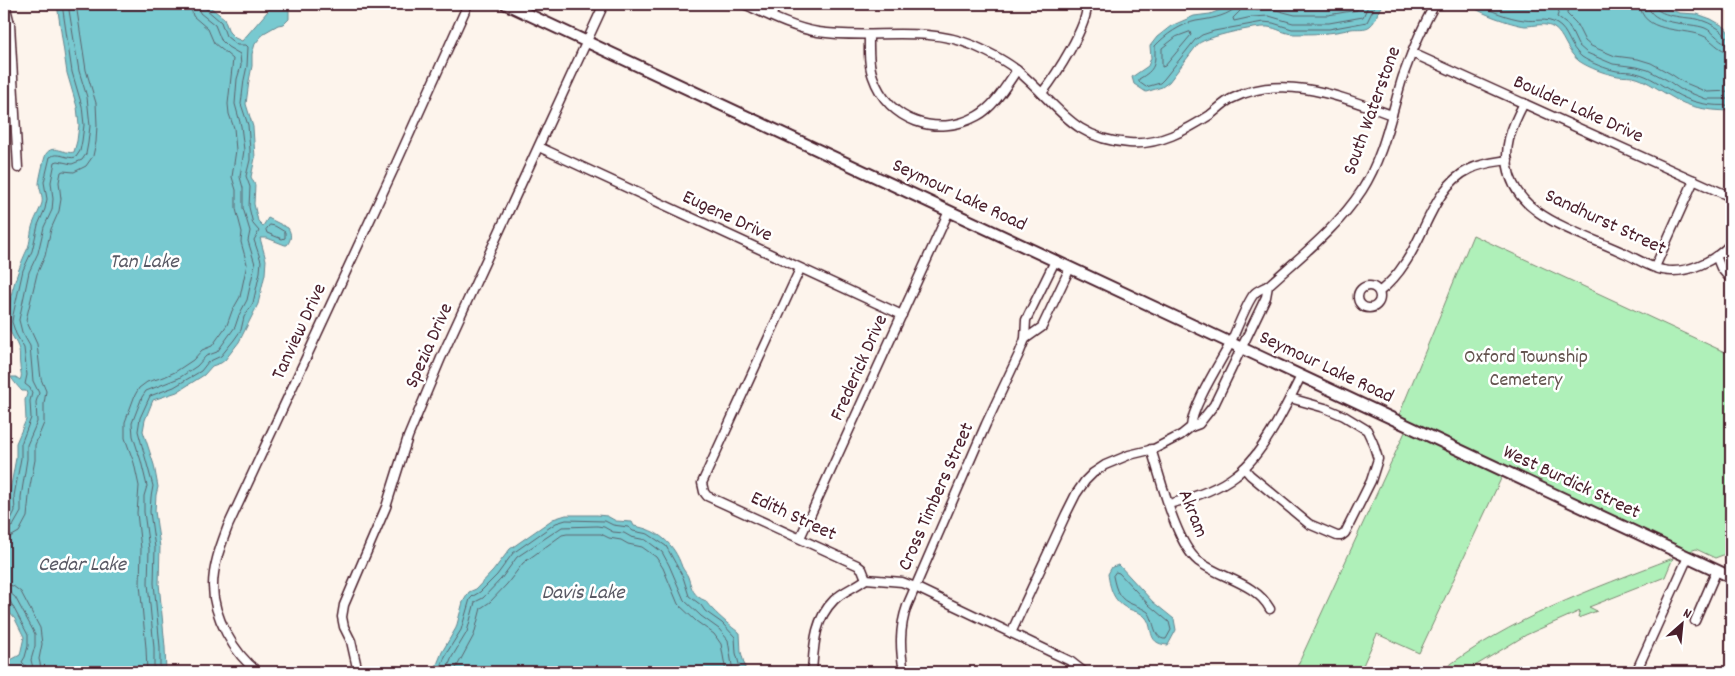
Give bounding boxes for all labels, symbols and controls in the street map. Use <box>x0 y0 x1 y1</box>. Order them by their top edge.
street label: South Waterstone <box>1337 43 1409 179</box>
street label: Boulder Lake Drive <box>1509 69 1648 151</box>
street label: Seymour Lake Road <box>887 153 1031 239</box>
street label: Sandhurst Street <box>1540 183 1670 263</box>
street label: Eugene Drive <box>677 184 777 250</box>
water label: Tan Lake <box>109 248 180 278</box>
street label: Tanview Drive <box>265 279 335 385</box>
street label: Spezia Drive <box>399 299 461 393</box>
street label: Frederick Drive <box>824 310 896 426</box>
street label: Seymour Lake Road <box>1254 325 1398 411</box>
park label: Oxford Township Cemetery <box>1464 344 1588 395</box>
street label: Cross Timbers Street <box>892 418 982 576</box>
street label: West Burdick Street <box>1498 439 1644 527</box>
street label: Edith Street <box>745 485 841 549</box>
street label: Akram <box>1170 486 1214 542</box>
water label: Cedar Lake <box>38 551 128 581</box>
water label: Davis Lake <box>541 579 626 609</box>
north arrow <box>1658 598 1708 648</box>
text: N <box>1679 604 1695 625</box>

